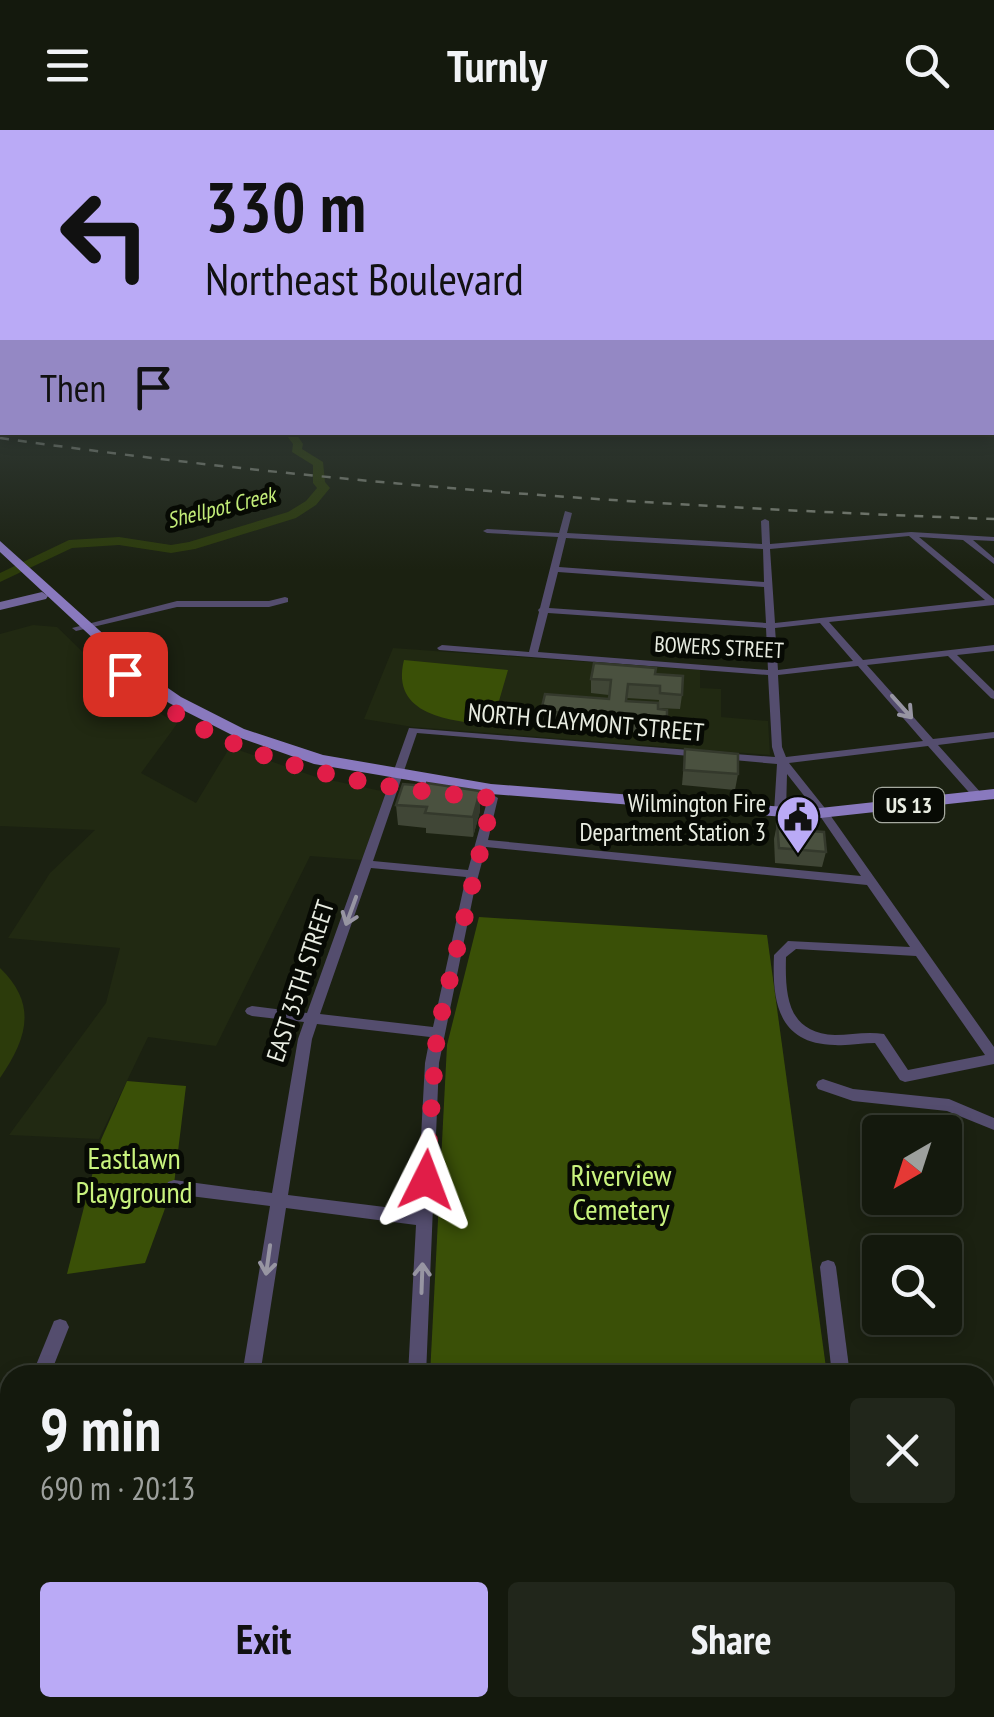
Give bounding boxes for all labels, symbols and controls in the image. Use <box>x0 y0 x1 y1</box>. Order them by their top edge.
text: Turnly <box>447 36 547 94</box>
icon: menu <box>40 38 95 93</box>
icon: search <box>899 38 954 93</box>
text: 330 m <box>205 161 366 251</box>
icon: left <box>40 170 170 300</box>
text: Northeast Boulevard <box>205 249 524 307</box>
icon: arrive <box>126 360 181 415</box>
text: Then <box>40 363 106 412</box>
water label: Shellpot Creek <box>164 479 280 534</box>
street label: BOWERS STREET <box>654 630 785 664</box>
pin <box>83 632 168 717</box>
icon: arrive <box>98 647 153 702</box>
one-way arrow <box>890 694 913 719</box>
street label: NORTH CLAYMONT STREET <box>467 696 705 748</box>
place label: Wilmington Fire Department Station 3 <box>579 787 766 848</box>
road number: US 13 <box>874 788 944 822</box>
public building icon: Wilmington Fire Department Station 3 <box>775 794 821 855</box>
one-way arrow <box>341 895 359 926</box>
street label: EAST 35TH STREET <box>259 896 341 1066</box>
north arrow <box>862 1115 962 1215</box>
map controls <box>862 1115 962 1335</box>
position arrow <box>374 1128 478 1232</box>
park label: Eastlawn Playground <box>75 1138 193 1211</box>
park label: Riverview Cemetery <box>570 1155 672 1228</box>
button: search <box>862 1235 962 1335</box>
one-way arrow <box>259 1243 277 1276</box>
one-way arrow <box>412 1262 431 1294</box>
text: 9 min <box>40 1390 161 1468</box>
button: close <box>850 1398 955 1503</box>
text: 690 m · 20:13 <box>40 1467 195 1509</box>
button: Exit <box>40 1582 488 1697</box>
button: Share <box>508 1582 955 1697</box>

